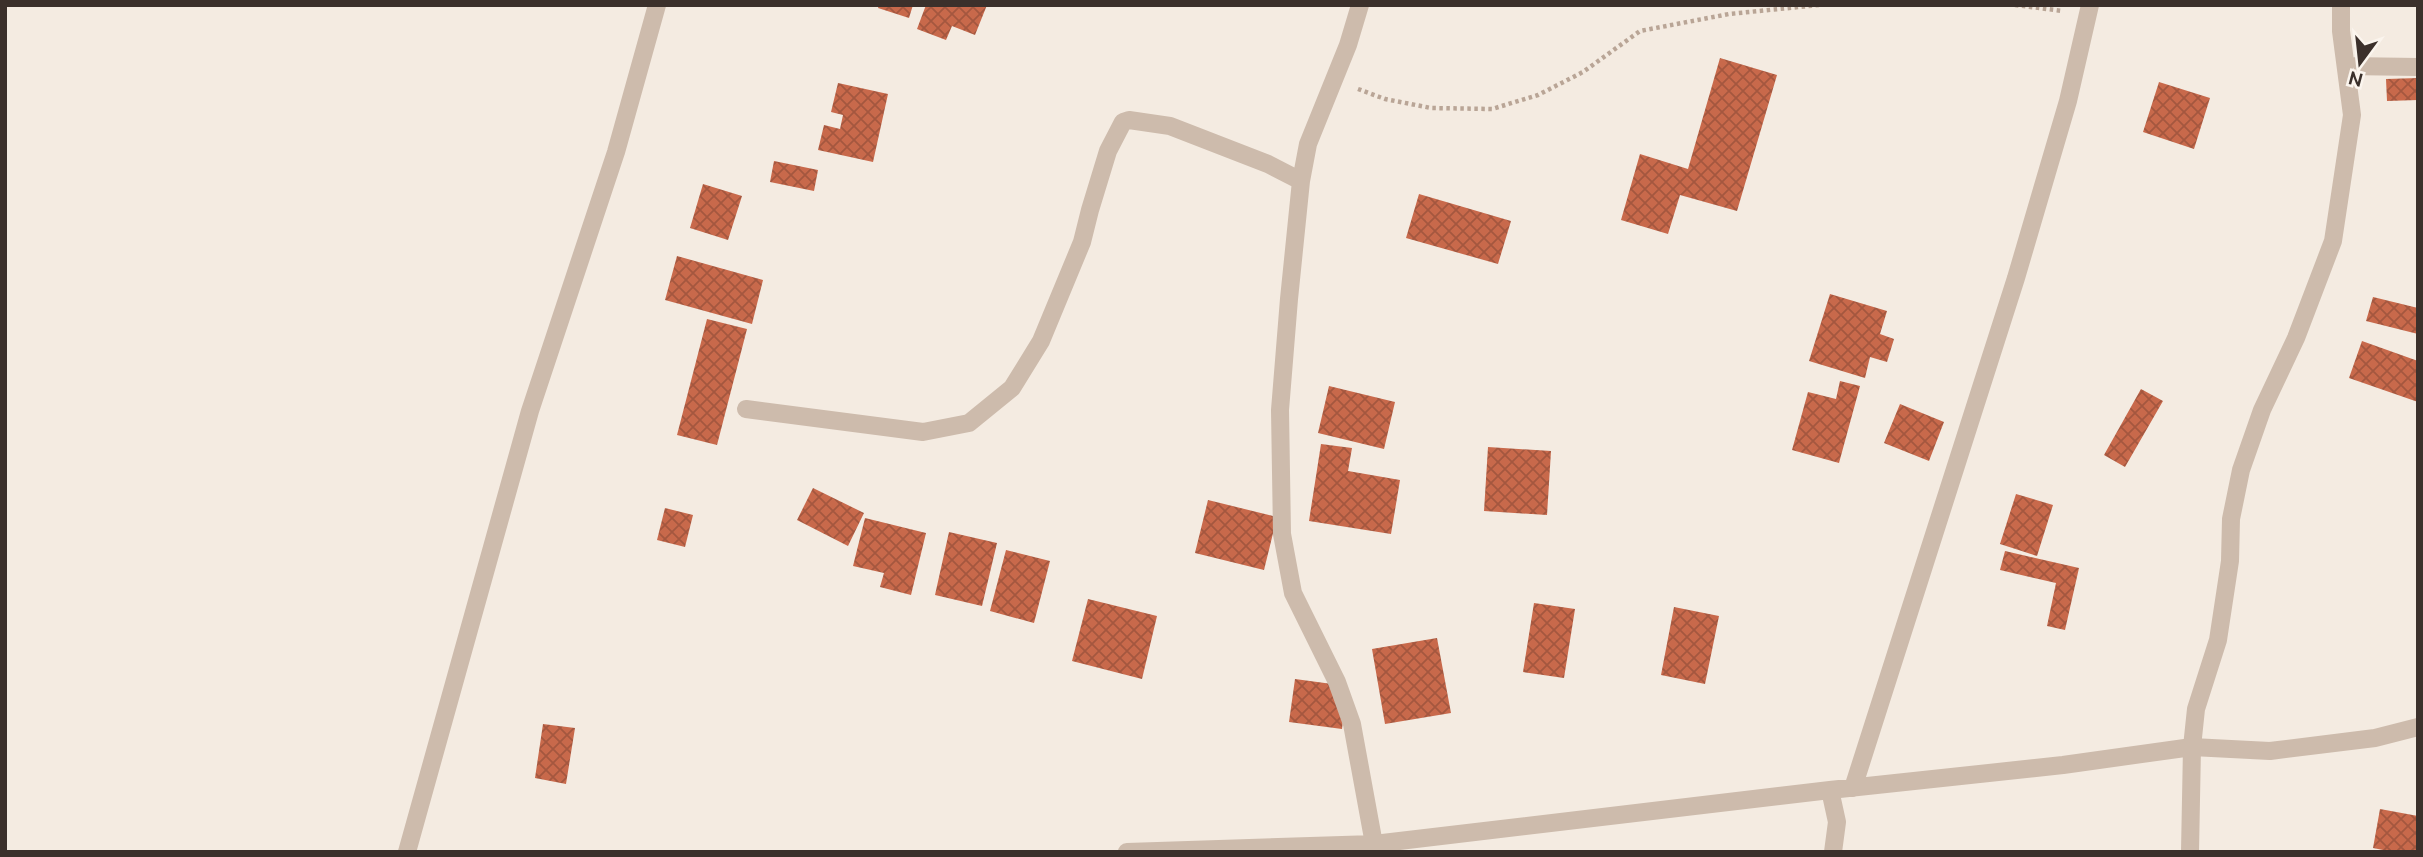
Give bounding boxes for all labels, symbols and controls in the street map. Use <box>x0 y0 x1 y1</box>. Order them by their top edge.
north arrow <box>2325 28 2395 98</box>
text: N <box>2346 67 2365 92</box>

